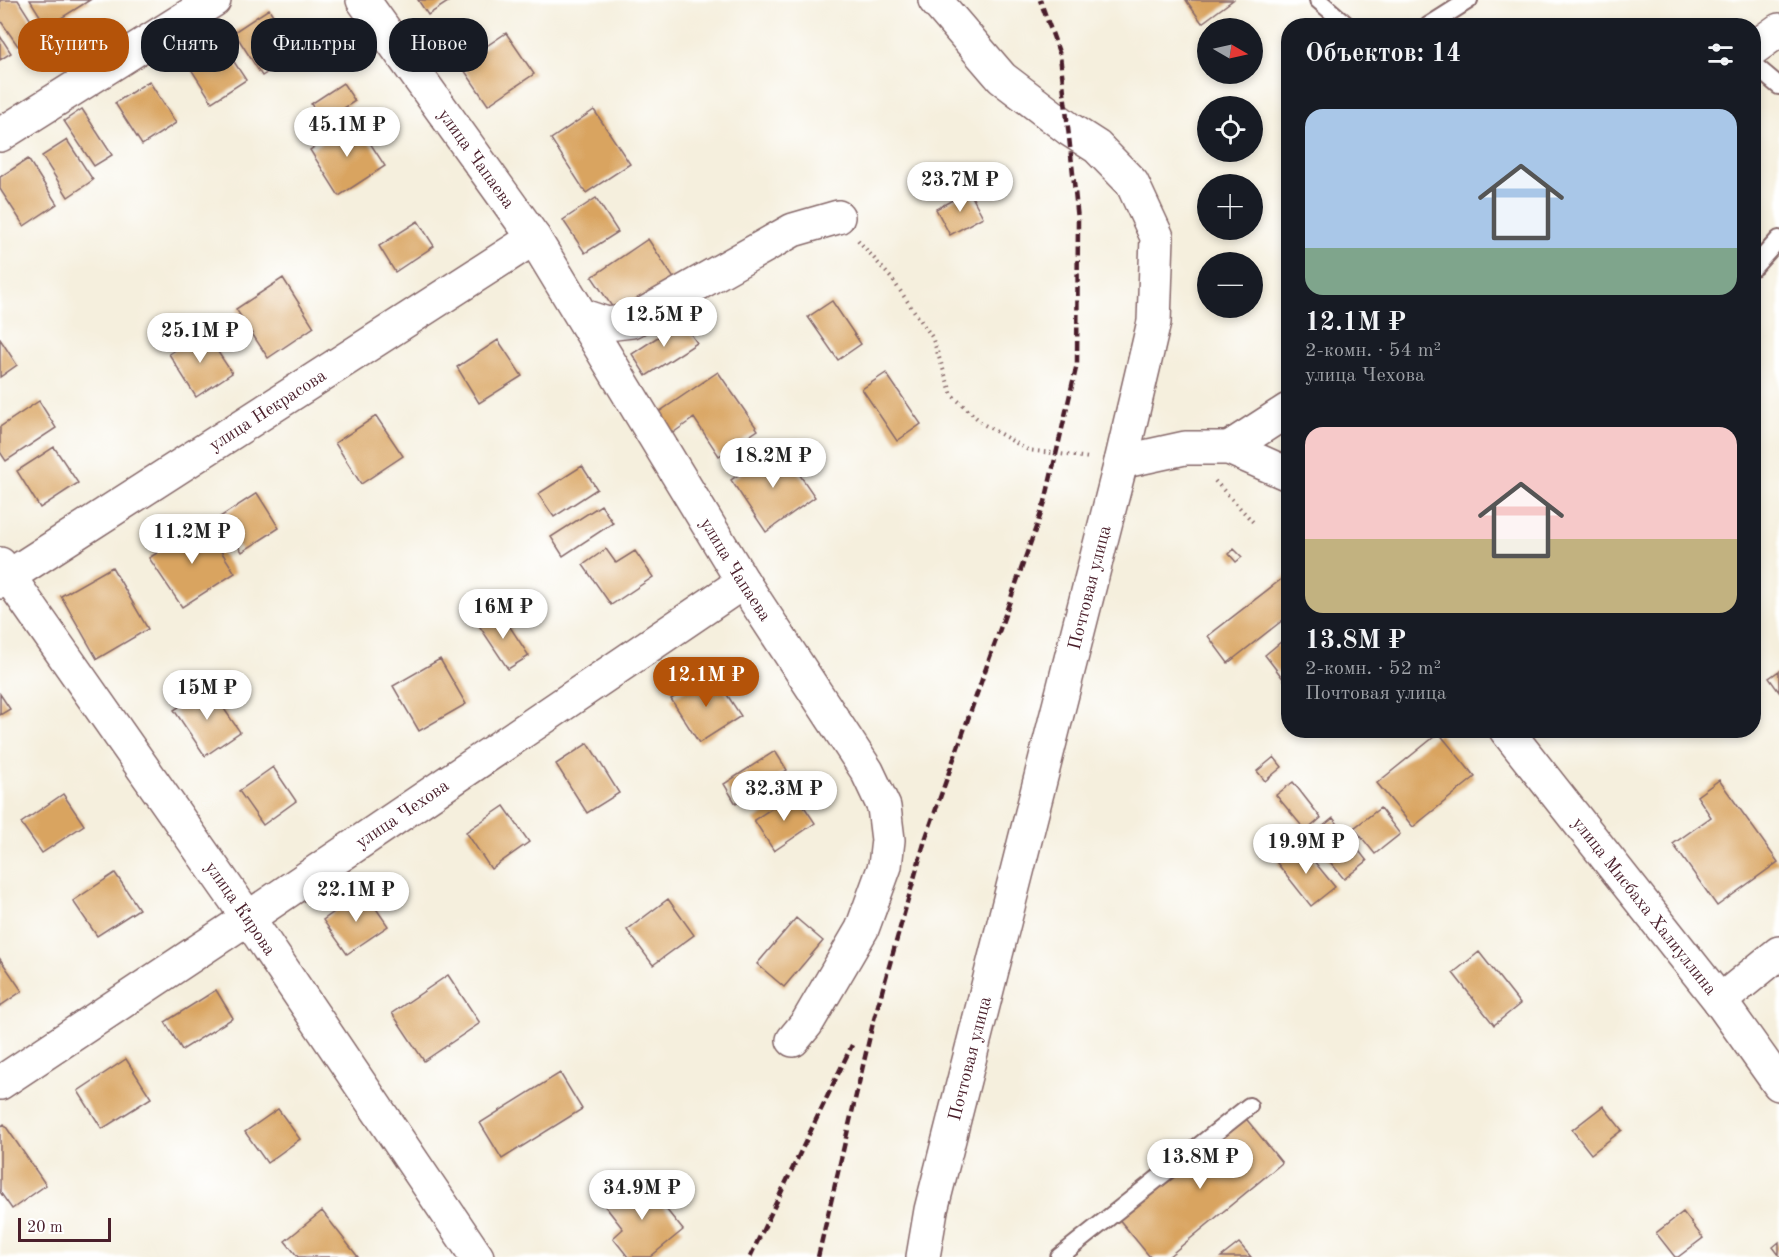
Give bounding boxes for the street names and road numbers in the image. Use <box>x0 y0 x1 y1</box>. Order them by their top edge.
street label: улица Чапаева <box>434 106 518 212</box>
street label: улица Некрасова <box>206 366 330 455</box>
street label: улица Чапаева <box>696 515 774 625</box>
street label: Почтовая улица <box>1066 524 1115 652</box>
street label: улица Чехова <box>353 776 452 852</box>
street label: улица Мисбаха Халиуллина <box>1568 814 1720 999</box>
street label: улица Кирова <box>201 858 279 959</box>
street label: Почтовая улица <box>946 995 995 1123</box>

